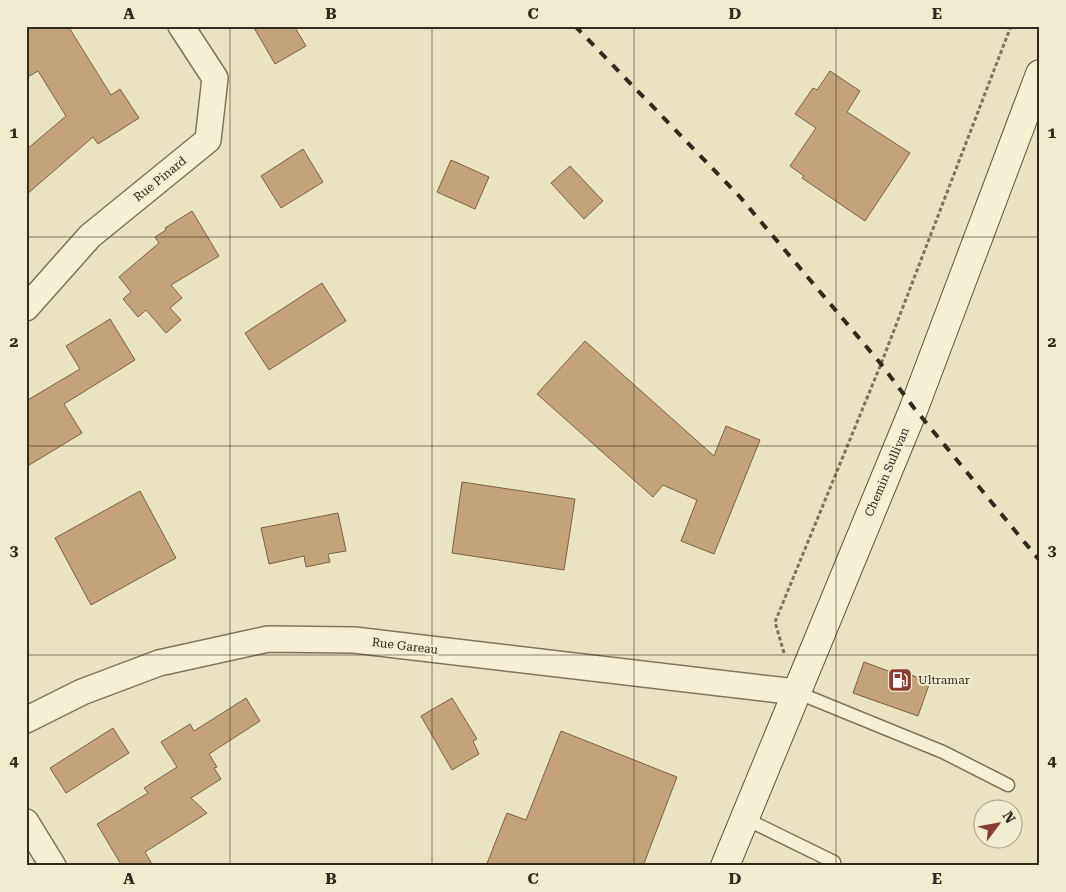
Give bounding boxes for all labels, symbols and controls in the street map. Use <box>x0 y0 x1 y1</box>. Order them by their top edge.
text: A <box>123 4 135 23</box>
text: B <box>325 4 337 23</box>
text: C <box>527 4 539 23</box>
text: D <box>729 4 742 23</box>
text: E <box>932 4 942 23</box>
text: 1 <box>10 123 19 142</box>
text: 1 <box>1048 123 1057 142</box>
street label: Rue Pinard <box>131 153 189 204</box>
text: 2 <box>10 332 19 351</box>
text: 2 <box>1048 332 1057 351</box>
street label: Chemin Sullivan <box>862 425 912 519</box>
text: 3 <box>10 541 19 560</box>
text: 3 <box>1048 541 1057 560</box>
street label: Rue Gareau <box>371 635 439 657</box>
fuel station icon: Ultramar <box>887 667 913 693</box>
place label: Ultramar <box>918 673 970 687</box>
text: 4 <box>10 751 19 770</box>
text: 4 <box>1048 751 1057 770</box>
north arrow <box>974 800 1024 850</box>
text: N <box>999 808 1019 826</box>
text: A <box>123 869 135 888</box>
text: B <box>325 869 337 888</box>
text: C <box>527 869 539 888</box>
text: D <box>729 869 742 888</box>
text: E <box>932 869 942 888</box>

